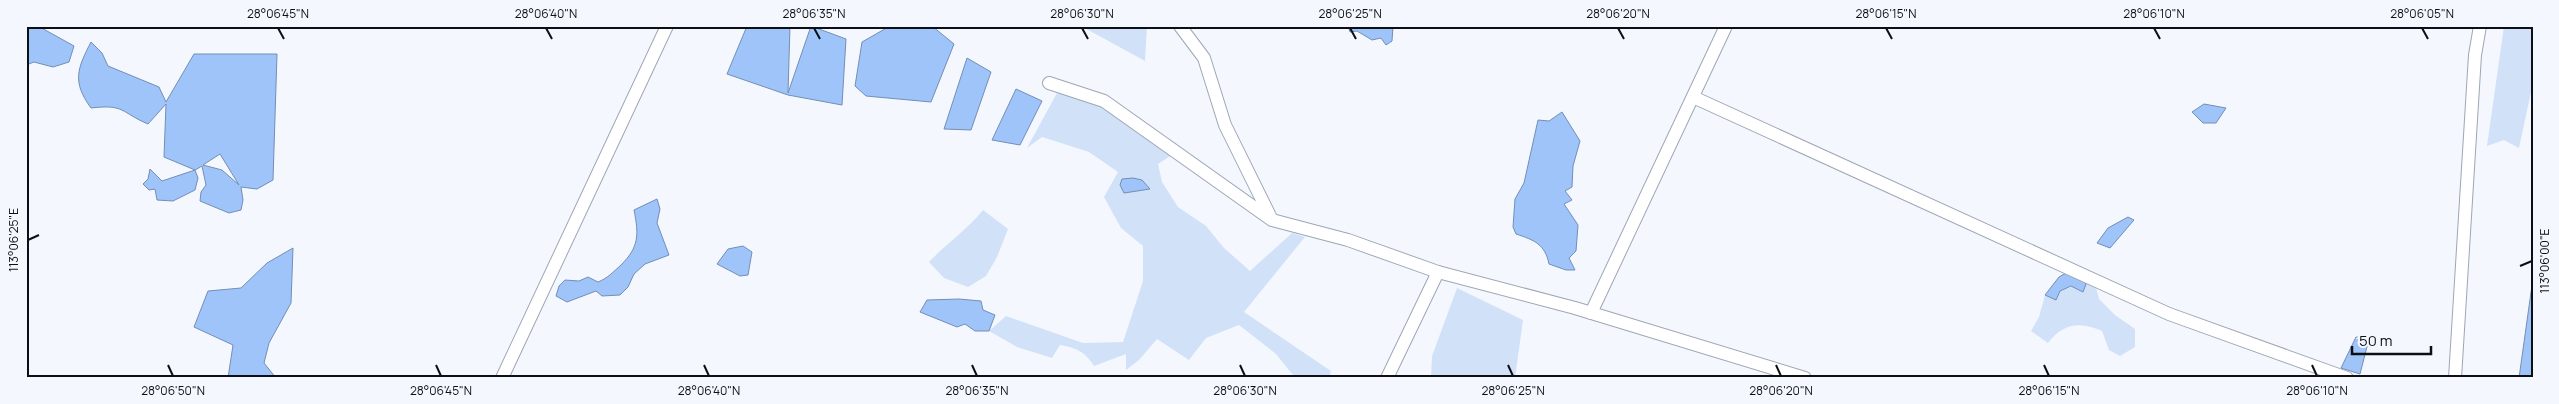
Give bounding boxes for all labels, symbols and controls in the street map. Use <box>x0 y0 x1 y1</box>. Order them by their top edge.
text: 28°06'45"N <box>247 5 309 22</box>
text: 28°06'40"N <box>515 5 577 22</box>
text: 28°06'35"N <box>782 5 846 22</box>
text: 28°06'30"N <box>1050 5 1114 22</box>
text: 28°06'25"N <box>1318 5 1382 22</box>
text: 28°06'20"N <box>1586 5 1650 22</box>
text: 28°06'15"N <box>1855 5 1917 22</box>
text: 28°06'10"N <box>2123 5 2185 22</box>
text: 28°06'05"N <box>2390 5 2454 22</box>
text: 113°06'25"E <box>5 208 22 272</box>
text: 113°06'00"E <box>2536 228 2553 293</box>
scale bar <box>2352 324 2430 356</box>
text: 50 m <box>2359 330 2393 351</box>
text: 28°06'50"N <box>141 382 205 399</box>
text: 28°06'45"N <box>410 382 472 399</box>
text: 28°06'40"N <box>678 382 740 399</box>
text: 28°06'35"N <box>945 382 1009 399</box>
text: 28°06'30"N <box>1213 382 1277 399</box>
text: 28°06'25"N <box>1481 382 1545 399</box>
text: 28°06'20"N <box>1749 382 1813 399</box>
text: 28°06'15"N <box>2018 382 2080 399</box>
text: 28°06'10"N <box>2286 382 2348 399</box>

